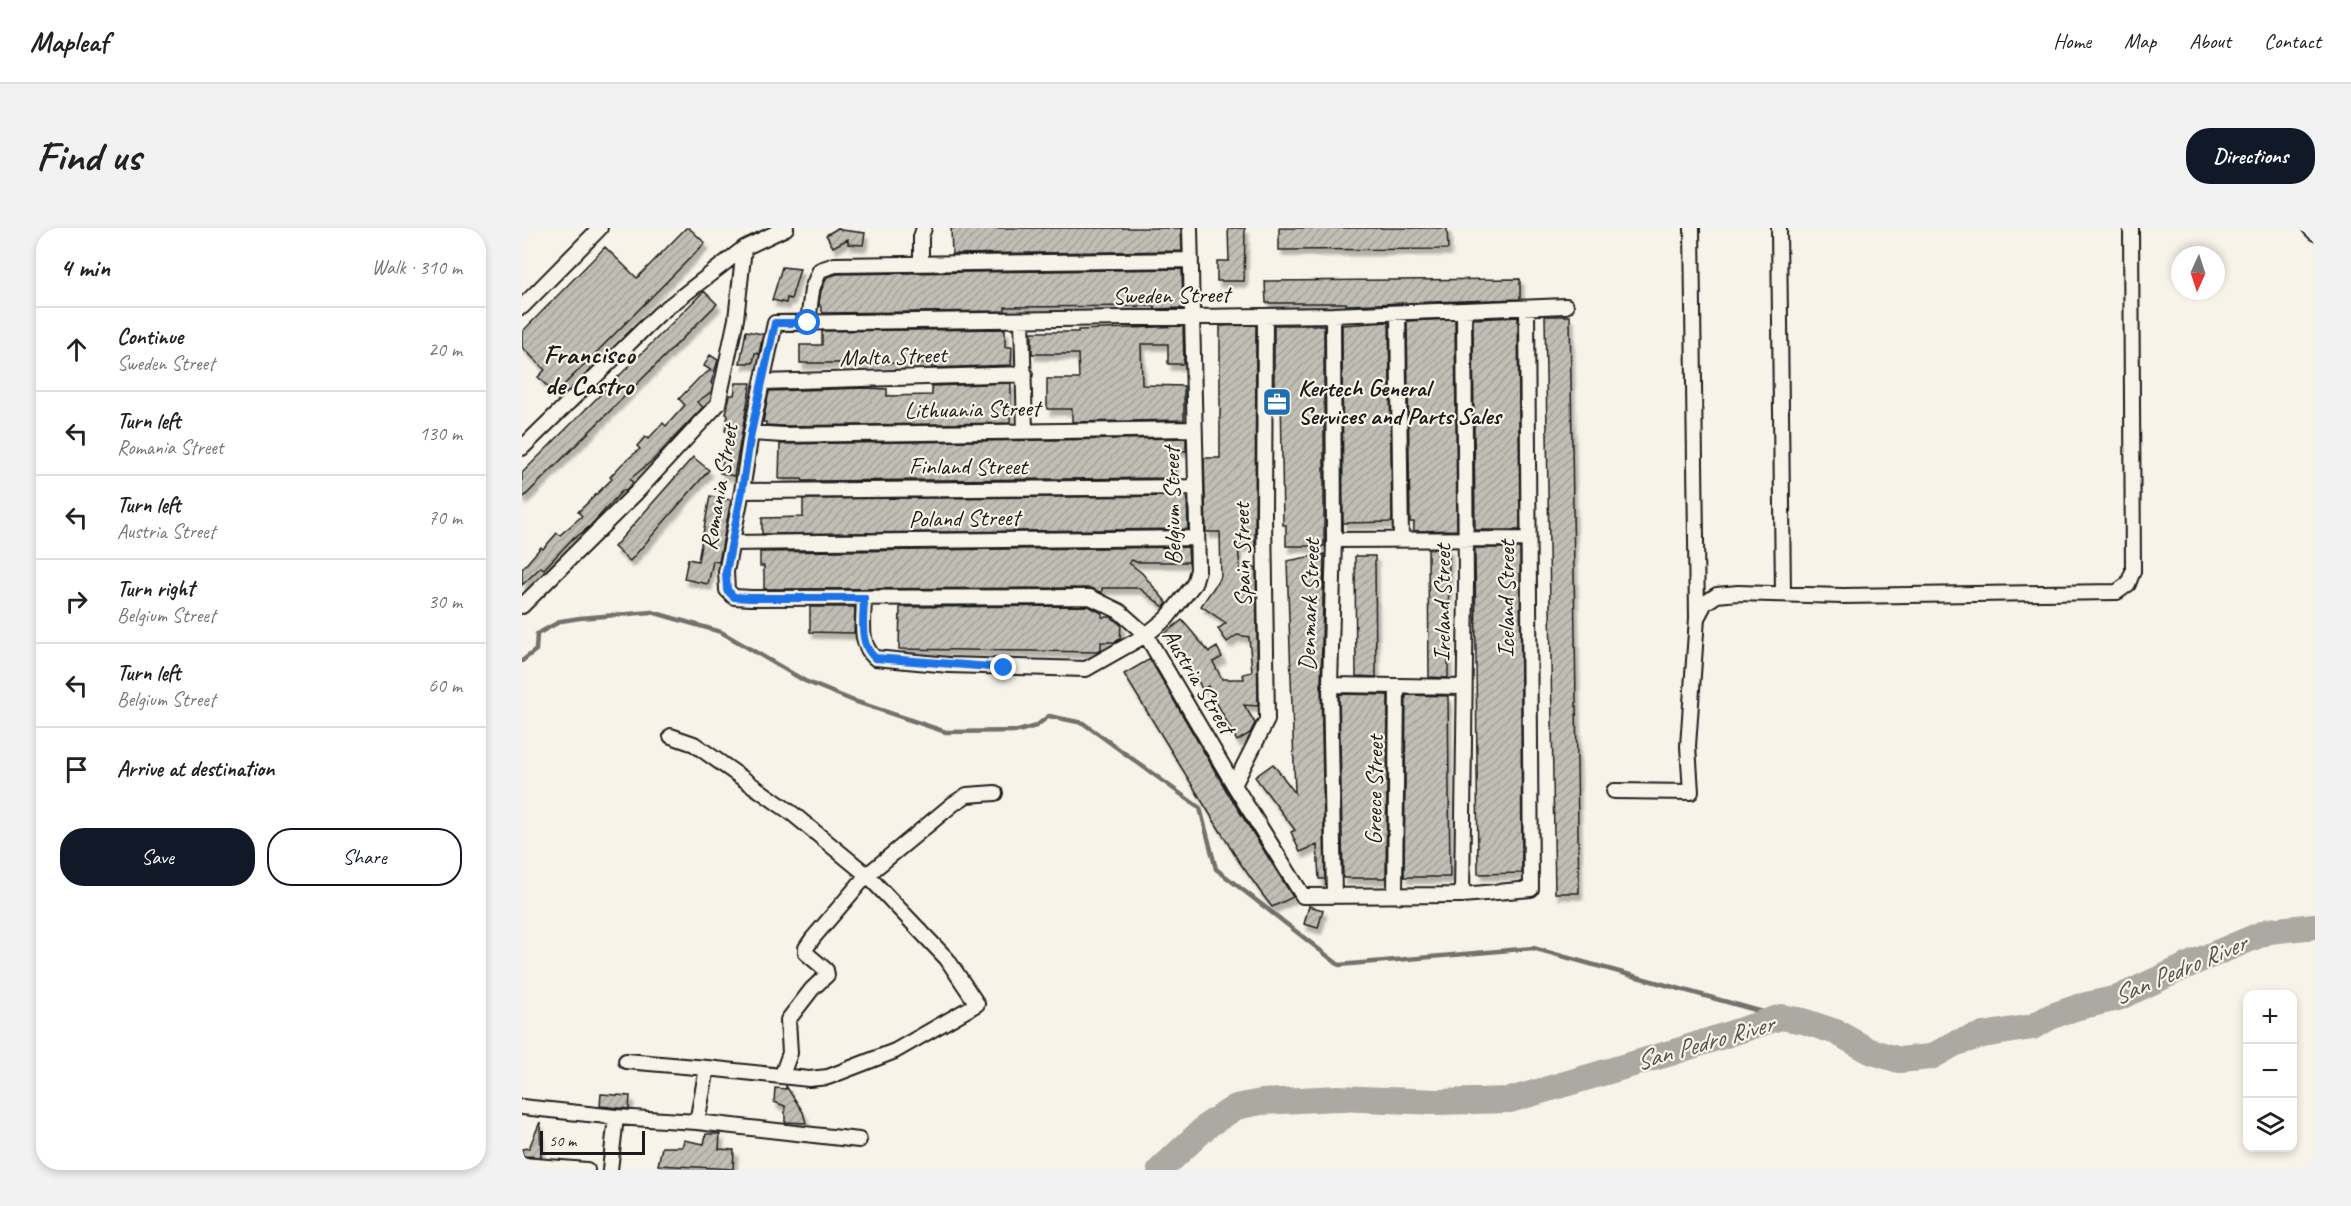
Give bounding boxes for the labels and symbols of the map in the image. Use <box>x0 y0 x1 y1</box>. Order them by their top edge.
north arrow <box>2171 246 2225 300</box>
street label: Sweden Street <box>1112 279 1233 311</box>
route start <box>794 309 820 335</box>
district label: Francisco de Castro <box>544 337 637 402</box>
street label: Malta Street <box>839 339 949 373</box>
place label: Kertech General Services and Parts Sales <box>1298 373 1503 431</box>
office icon: Kertech General Services and Parts Sales <box>1261 386 1293 418</box>
street label: Lithuania Street <box>904 393 1043 425</box>
street label: Romania Street <box>693 420 745 552</box>
street label: Belgium Street <box>1156 444 1188 565</box>
street label: Finland Street <box>909 451 1029 481</box>
street label: Spain Street <box>1226 501 1258 607</box>
street label: Poland Street <box>908 502 1023 534</box>
street label: Denmark Street <box>1292 536 1326 671</box>
street label: Iceland Street <box>1491 538 1521 658</box>
street label: Ireland Street <box>1427 542 1457 662</box>
street label: Austria Street <box>1156 623 1244 742</box>
route end <box>990 654 1016 680</box>
street label: Greece Street <box>1358 733 1390 845</box>
water label: San Pedro River <box>2108 925 2254 1012</box>
water label: San Pedro River <box>1632 1006 1780 1078</box>
scale bar <box>540 1128 645 1156</box>

